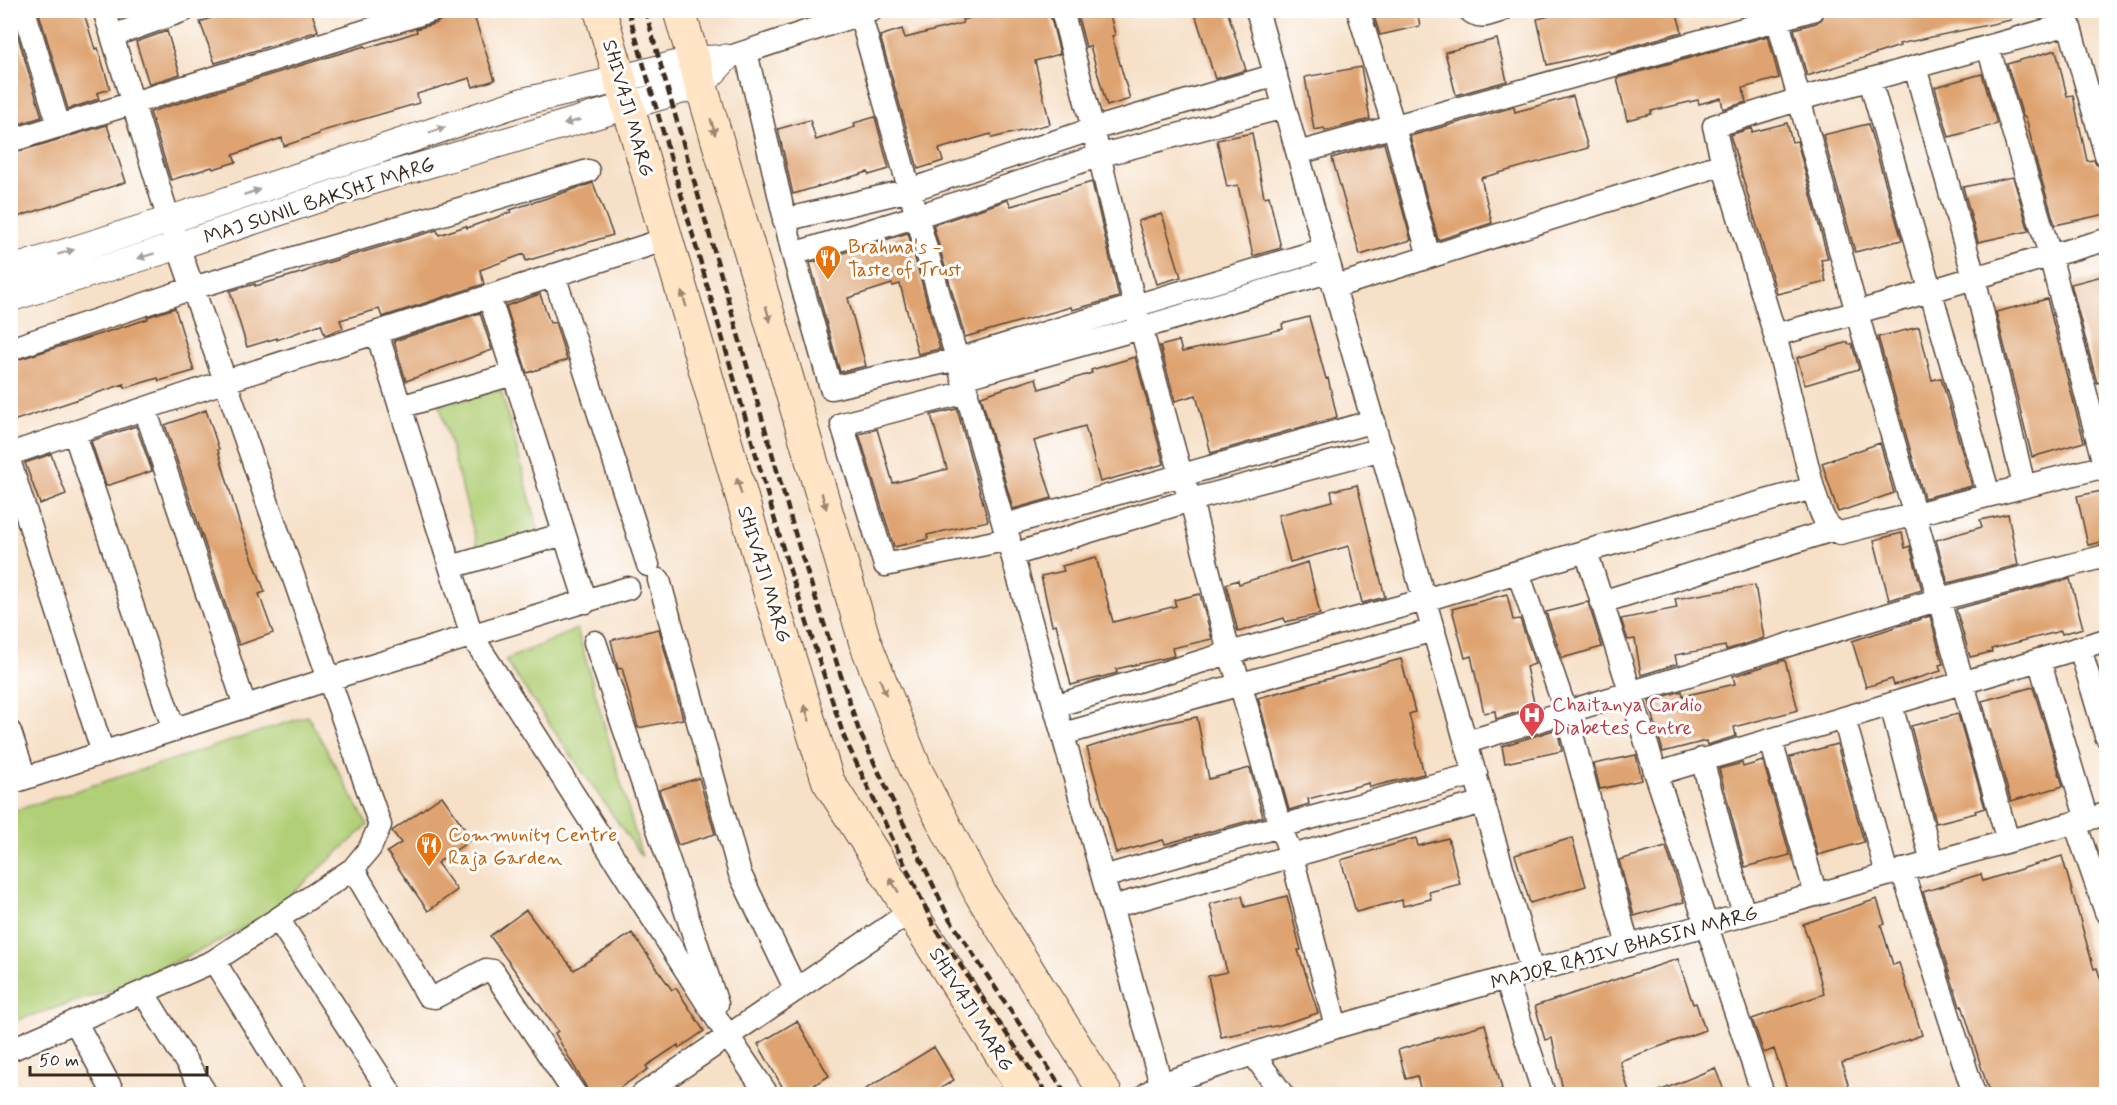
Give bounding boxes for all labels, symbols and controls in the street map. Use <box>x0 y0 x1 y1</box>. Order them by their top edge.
street label: SHIVAJI MARG <box>595 37 660 180</box>
one-way arrow <box>563 118 581 127</box>
one-way arrow <box>709 118 718 136</box>
one-way arrow <box>428 125 446 135</box>
street label: MAJ SUNIL BAKSHI MARG <box>201 151 438 252</box>
one-way arrow <box>243 187 261 197</box>
place label: Brahma's - Taste of Trust <box>848 234 962 284</box>
restaurant icon: Brahma's - Taste of Trust <box>813 243 843 281</box>
one-way arrow <box>57 247 75 257</box>
one-way arrow <box>137 252 155 262</box>
one-way arrow <box>679 289 688 307</box>
one-way arrow <box>764 305 773 323</box>
one-way arrow <box>734 477 743 495</box>
one-way arrow <box>820 492 829 510</box>
street label: SHIVAJI MARG <box>730 503 797 646</box>
one-way arrow <box>878 678 888 696</box>
place label: Chaitanya Cardio Diabetes Centre <box>1552 692 1702 742</box>
hospital icon: Chaitanya Cardio Diabetes Centre <box>1517 700 1547 738</box>
one-way arrow <box>802 704 811 722</box>
place label: Community Centre Raja Garden <box>448 822 617 872</box>
restaurant icon: Community Centre Raja Garden <box>414 830 444 868</box>
one-way arrow <box>888 878 900 894</box>
street label: MAJOR RAJIV BHASIN MARG <box>1488 900 1761 997</box>
street label: SHIVAJI MARG <box>922 943 1020 1077</box>
scale bar <box>30 1039 207 1077</box>
text: 50 m <box>39 1049 79 1073</box>

